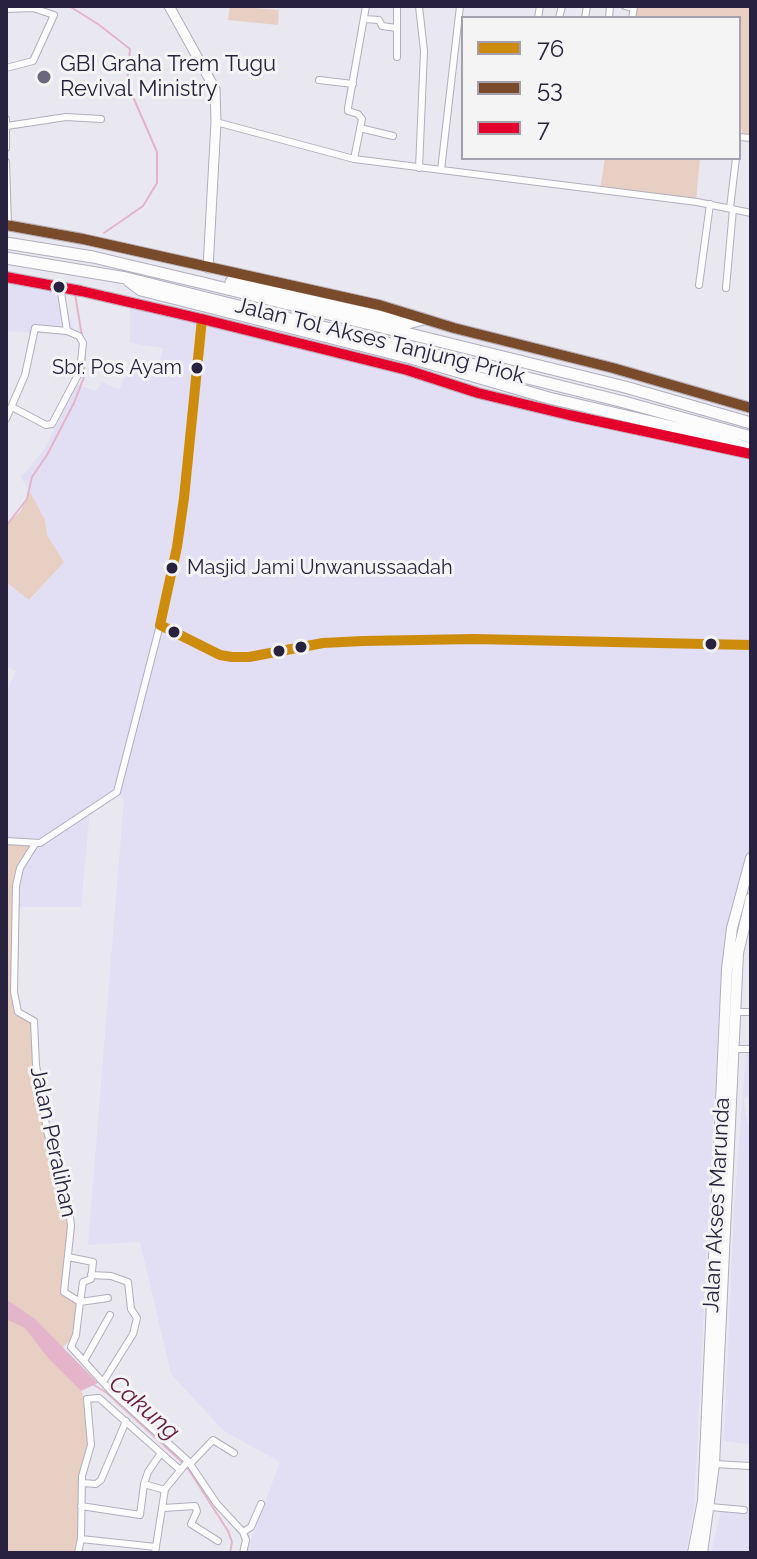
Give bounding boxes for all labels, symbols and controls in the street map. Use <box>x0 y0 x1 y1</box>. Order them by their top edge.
legend <box>461 16 741 160</box>
text: 76 <box>537 34 564 63</box>
place label: GBI Graha Trem Tugu Revival Ministry <box>60 51 276 102</box>
marker: GBI Graha Trem Tugu Revival Ministry <box>35 68 53 86</box>
text: 53 <box>537 74 563 103</box>
text: 7 <box>537 114 550 143</box>
unlabelled marker <box>51 279 67 295</box>
street label: Jalan Tol Akses Tanjung Priok <box>232 292 528 390</box>
place label: Sbr. Pos Ayam <box>52 356 182 380</box>
marker: Sbr. Pos Ayam <box>189 360 205 376</box>
place label: Masjid Jami Unwanussaadah <box>187 556 453 580</box>
marker: Masjid Jami Unwanussaadah <box>164 560 180 576</box>
unlabelled marker <box>166 624 182 640</box>
unlabelled marker <box>703 636 719 652</box>
unlabelled marker <box>293 639 309 655</box>
unlabelled marker <box>271 643 287 659</box>
street label: Jalan Peralihan <box>24 1064 82 1220</box>
street label: Jalan Akses Marunda <box>698 1097 736 1313</box>
water label: Cakung <box>103 1369 185 1447</box>

